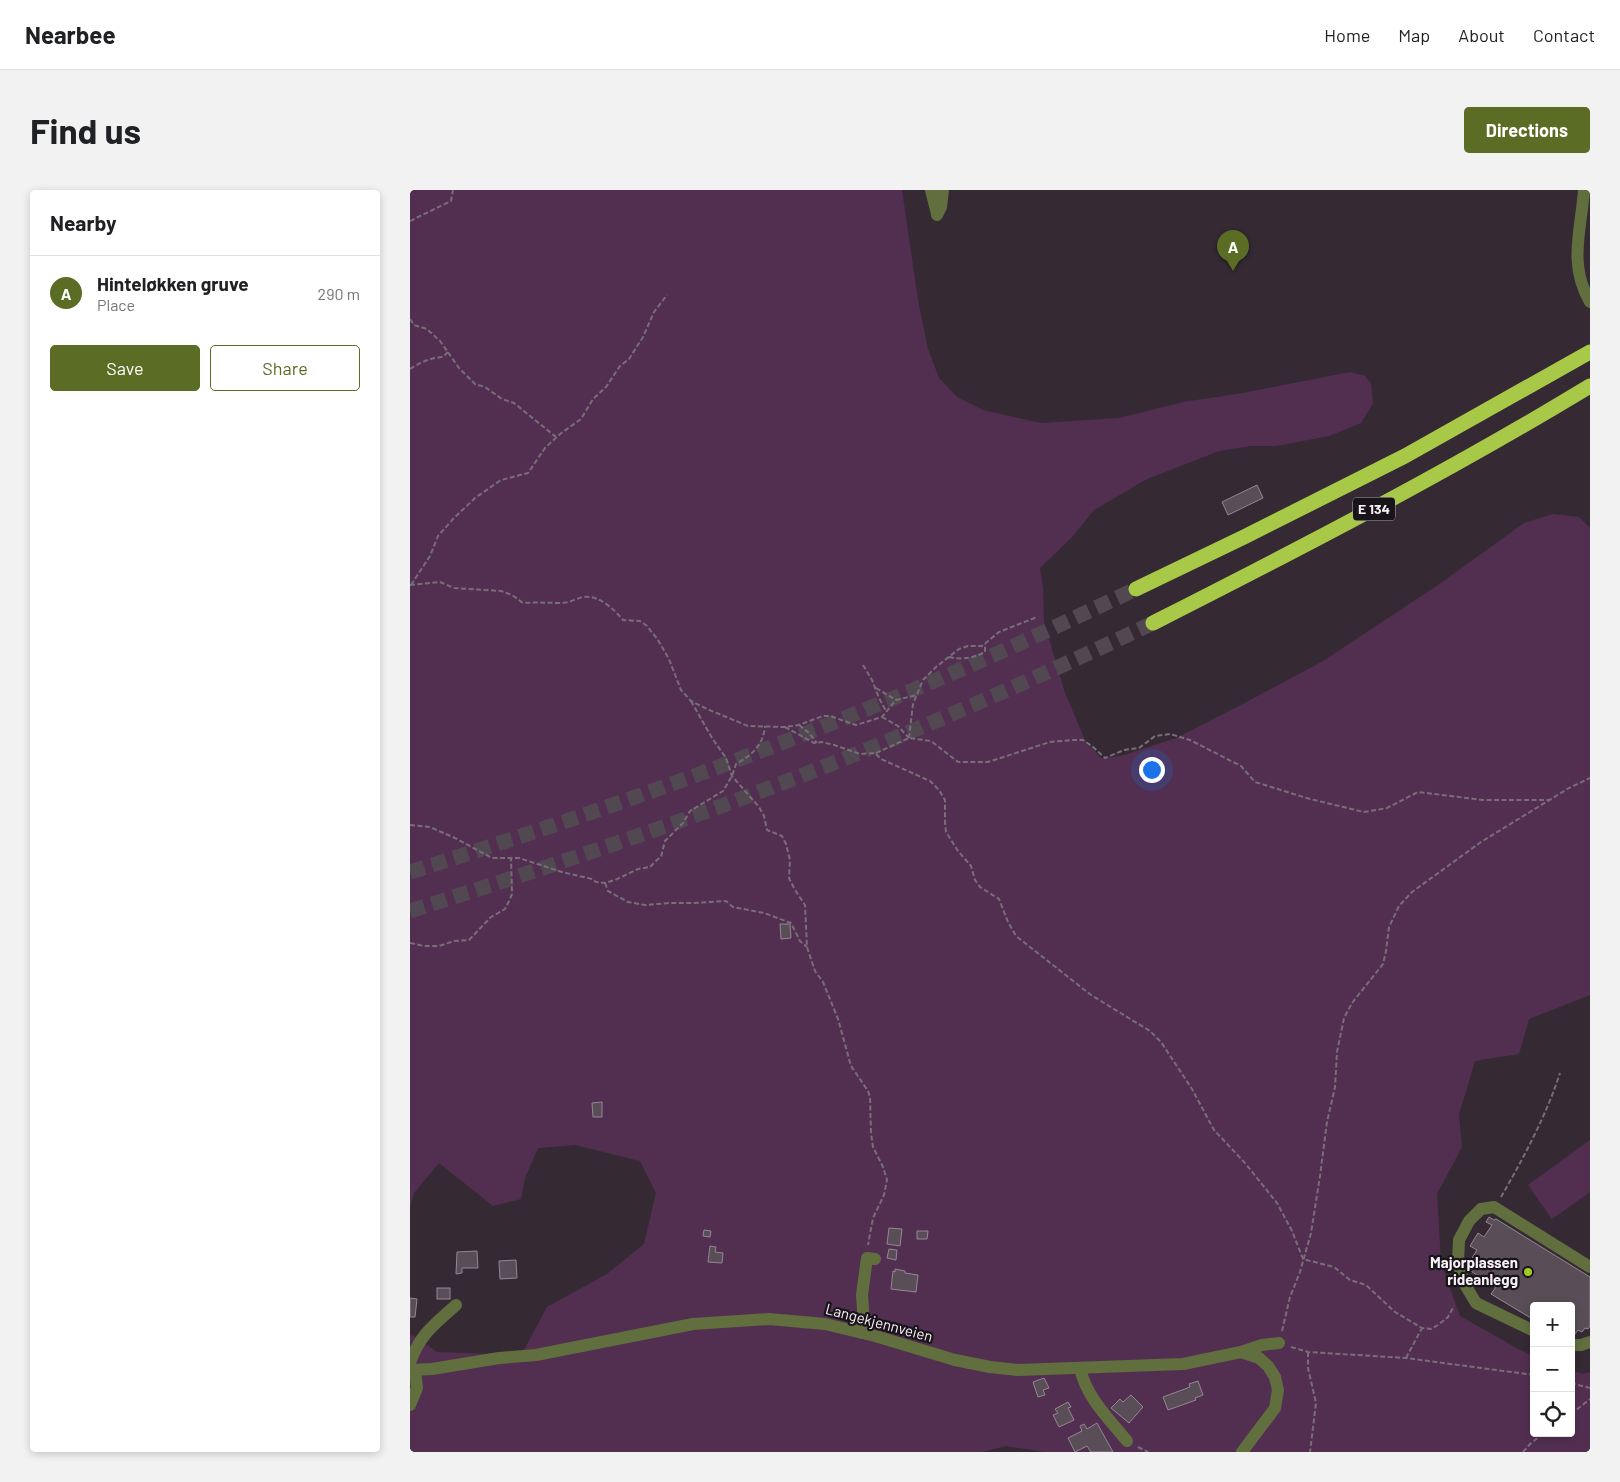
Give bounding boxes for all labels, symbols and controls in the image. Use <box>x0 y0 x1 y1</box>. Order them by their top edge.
text: Nearbee <box>25 20 116 49</box>
text: Home <box>1324 24 1370 46</box>
text: Map <box>1398 24 1430 46</box>
text: About <box>1458 24 1505 46</box>
text: Contact <box>1533 24 1595 46</box>
button: Directions <box>1464 107 1590 153</box>
text: Find us <box>30 109 141 151</box>
text: Nearby <box>50 210 116 235</box>
pin: A <box>1217 230 1249 271</box>
text: Hinteløkken gruve <box>97 272 249 295</box>
text: A <box>61 284 71 303</box>
text: 290 m <box>318 284 360 303</box>
text: Place <box>97 295 135 314</box>
button: Save <box>50 345 200 391</box>
button: Share <box>210 345 360 391</box>
road number: E 134 <box>1353 498 1395 520</box>
your location <box>1139 757 1165 783</box>
place label: Majorplassen rideanlegg <box>1430 1253 1518 1288</box>
marker: Majorplassen rideanlegg <box>1522 1266 1534 1278</box>
street label: Langekjennveien <box>824 1299 935 1345</box>
map controls <box>1530 1302 1575 1437</box>
button: + <box>1530 1302 1575 1347</box>
button: − <box>1530 1347 1575 1392</box>
button: locate <box>1530 1392 1575 1437</box>

